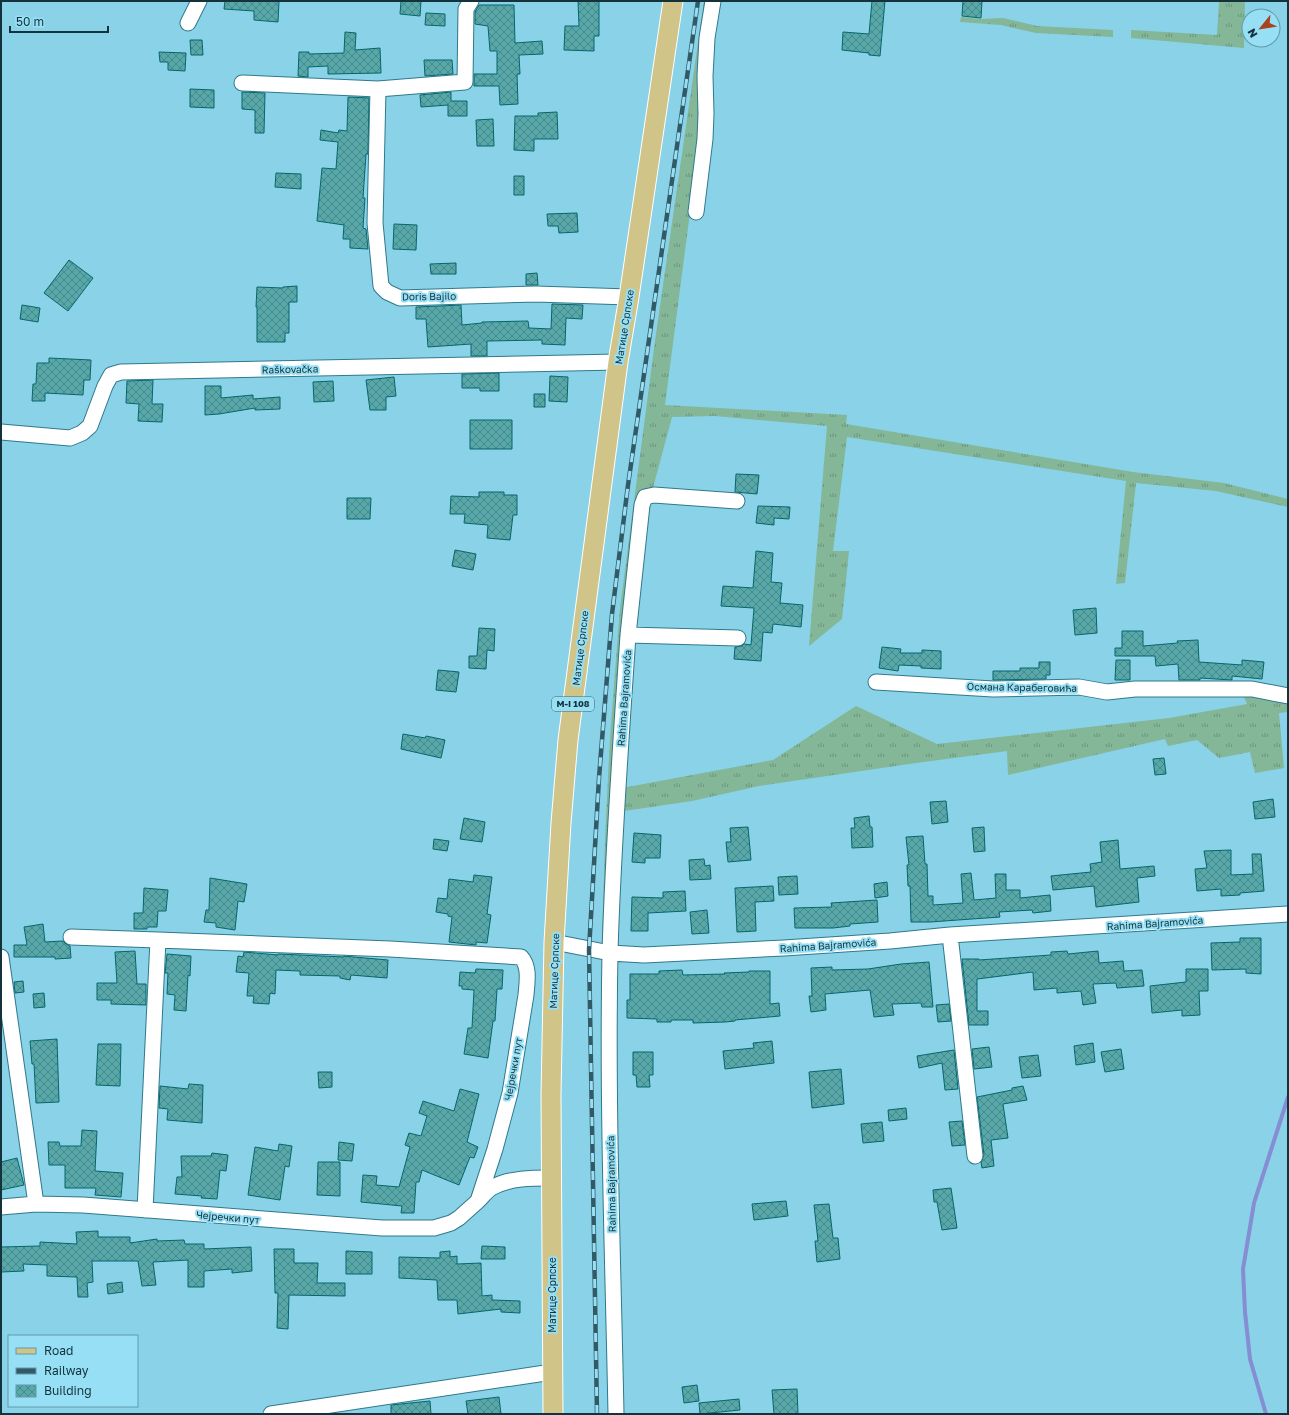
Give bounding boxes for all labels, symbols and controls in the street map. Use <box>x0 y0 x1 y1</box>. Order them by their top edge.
scale bar <box>10 8 108 34</box>
north arrow <box>1241 8 1281 48</box>
text: 50 m <box>16 14 44 29</box>
text: N <box>1244 26 1260 40</box>
street label: Матице Српске <box>612 289 636 365</box>
street label: Doris Bajilo <box>402 290 456 302</box>
street label: Raškovačka <box>262 363 318 375</box>
street label: Матице Српске <box>569 610 591 686</box>
street label: Rahima Bajramovića <box>615 649 633 747</box>
street label: Османа Карабеговића <box>967 680 1077 694</box>
road number: M-I 108 <box>552 697 594 711</box>
street label: Rahima Bajramovića <box>1106 914 1204 932</box>
street label: Матице Српске <box>547 933 561 1009</box>
street label: Rahima Bajramovića <box>779 936 877 954</box>
street label: Чејречки пут <box>502 1036 524 1101</box>
street label: Rahima Bajramovića <box>604 1136 618 1232</box>
street label: Чејречки пут <box>196 1208 260 1226</box>
street label: Матице Српске <box>546 1257 558 1333</box>
legend <box>8 1335 138 1407</box>
text: Road <box>44 1343 73 1358</box>
text: Railway <box>44 1363 89 1378</box>
text: Building <box>44 1383 92 1398</box>

